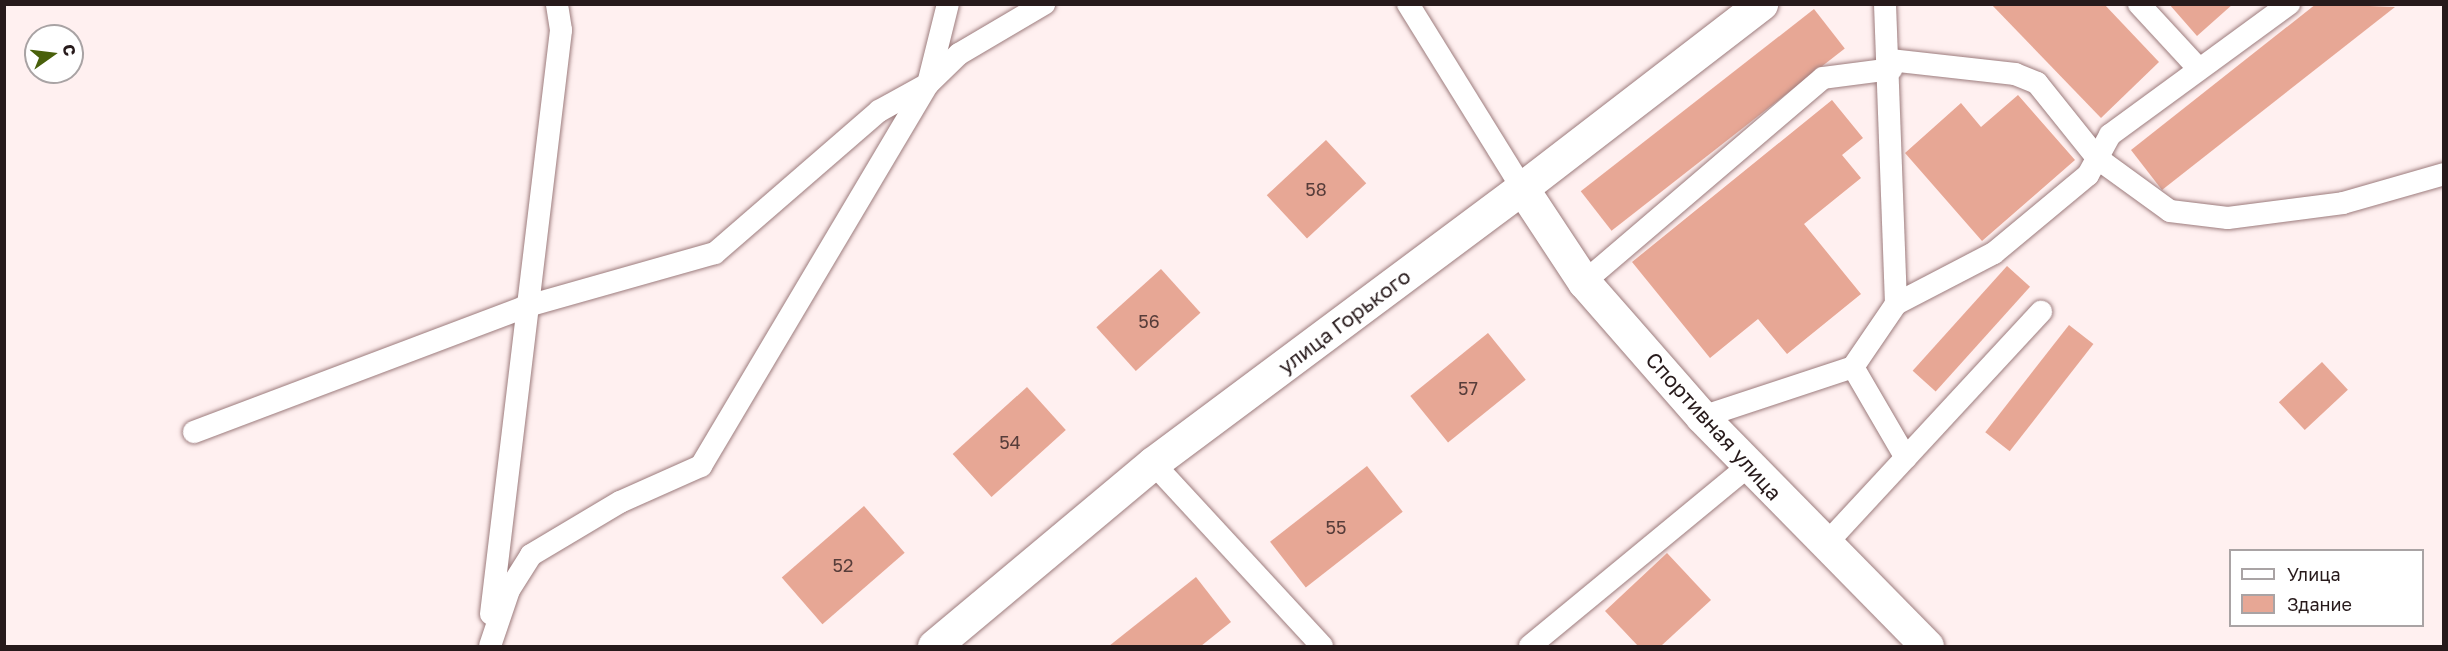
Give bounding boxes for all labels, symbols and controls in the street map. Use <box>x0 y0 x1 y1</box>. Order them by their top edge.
north arrow <box>24 24 84 84</box>
text: С <box>58 42 81 58</box>
house number: 58 <box>1305 178 1327 200</box>
street label: улица Горького <box>1273 263 1415 379</box>
house number: 56 <box>1138 310 1160 332</box>
street label: Спортивная улица <box>1641 347 1787 505</box>
house number: 57 <box>1458 377 1478 399</box>
house number: 54 <box>999 431 1021 453</box>
house number: 55 <box>1326 516 1346 538</box>
legend <box>2229 549 2424 627</box>
house number: 52 <box>833 554 853 576</box>
text: Улица <box>2287 563 2341 585</box>
text: Здание <box>2287 593 2352 615</box>

